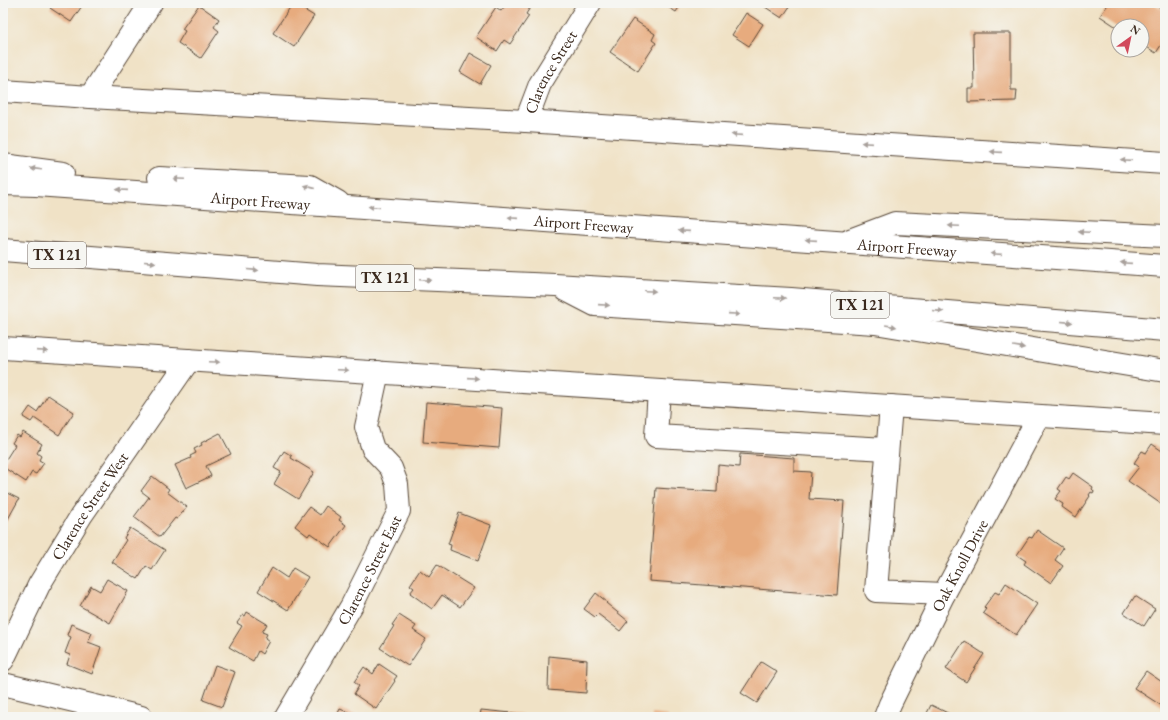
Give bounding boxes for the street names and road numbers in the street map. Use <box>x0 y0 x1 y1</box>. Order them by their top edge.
street label: Clarence Street <box>520 26 582 117</box>
street label: Airport Freeway <box>209 187 312 215</box>
street label: Airport Freeway <box>532 210 635 238</box>
street label: Airport Freeway <box>855 234 958 262</box>
road number: TX 121 <box>28 242 86 268</box>
road number: TX 121 <box>356 265 414 291</box>
road number: TX 121 <box>831 292 889 318</box>
street label: Clarence Street West <box>47 448 133 564</box>
street label: Clarence Street East <box>332 512 406 629</box>
street label: Oak Knoll Drive <box>927 516 993 615</box>

